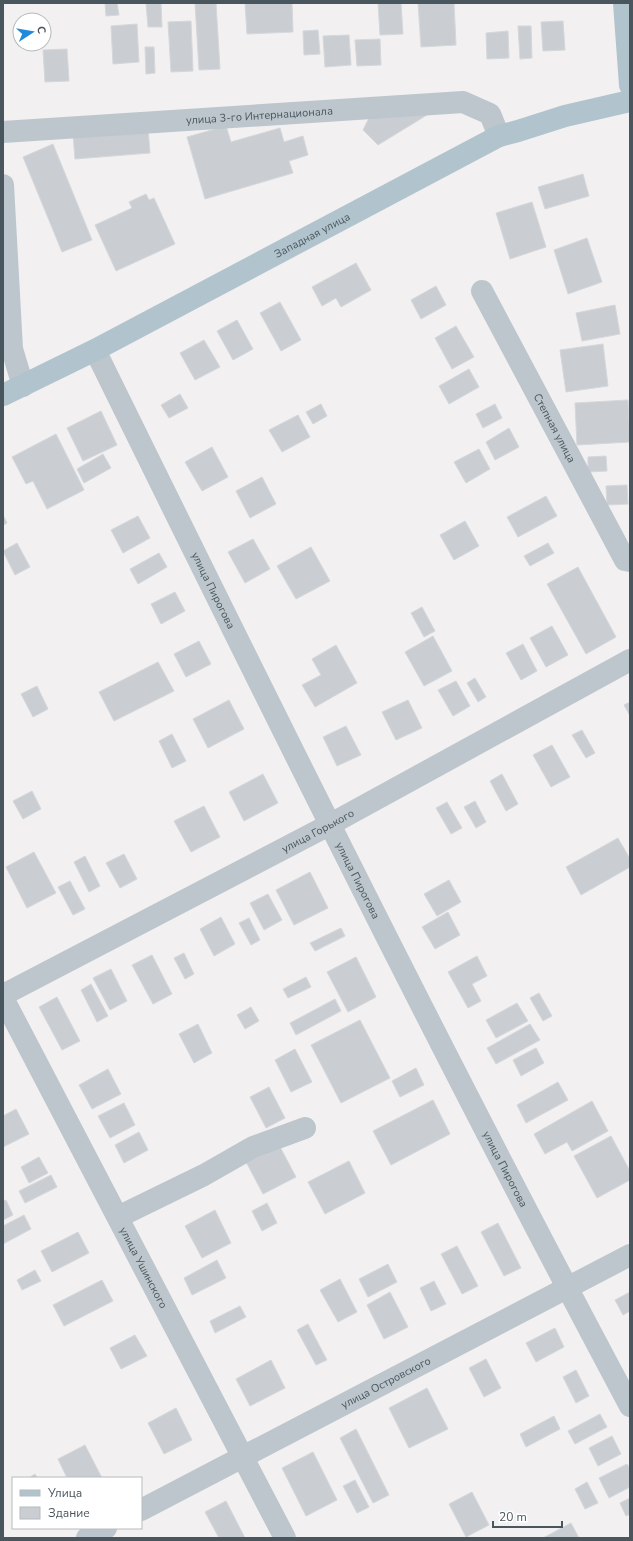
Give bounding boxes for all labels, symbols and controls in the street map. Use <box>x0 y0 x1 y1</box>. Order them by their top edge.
north arrow <box>12 12 52 52</box>
text: С <box>33 25 50 36</box>
street label: улица 3-го Интернационала <box>186 104 333 128</box>
street label: Западная улица <box>272 209 353 262</box>
street label: Степная улица <box>530 391 579 465</box>
street label: улица Пирогова <box>188 550 238 632</box>
street label: улица Горького <box>279 806 357 856</box>
street label: улица Пирогова <box>332 840 383 922</box>
street label: улица Пирогова <box>479 1128 531 1210</box>
street label: улица Ушинского <box>116 1224 171 1311</box>
street label: улица Островского <box>339 1353 433 1412</box>
legend <box>12 1477 142 1529</box>
text: Улица <box>47 1485 82 1501</box>
scale bar <box>493 1503 562 1529</box>
text: Здание <box>48 1505 90 1521</box>
text: 20 m <box>499 1509 527 1525</box>

